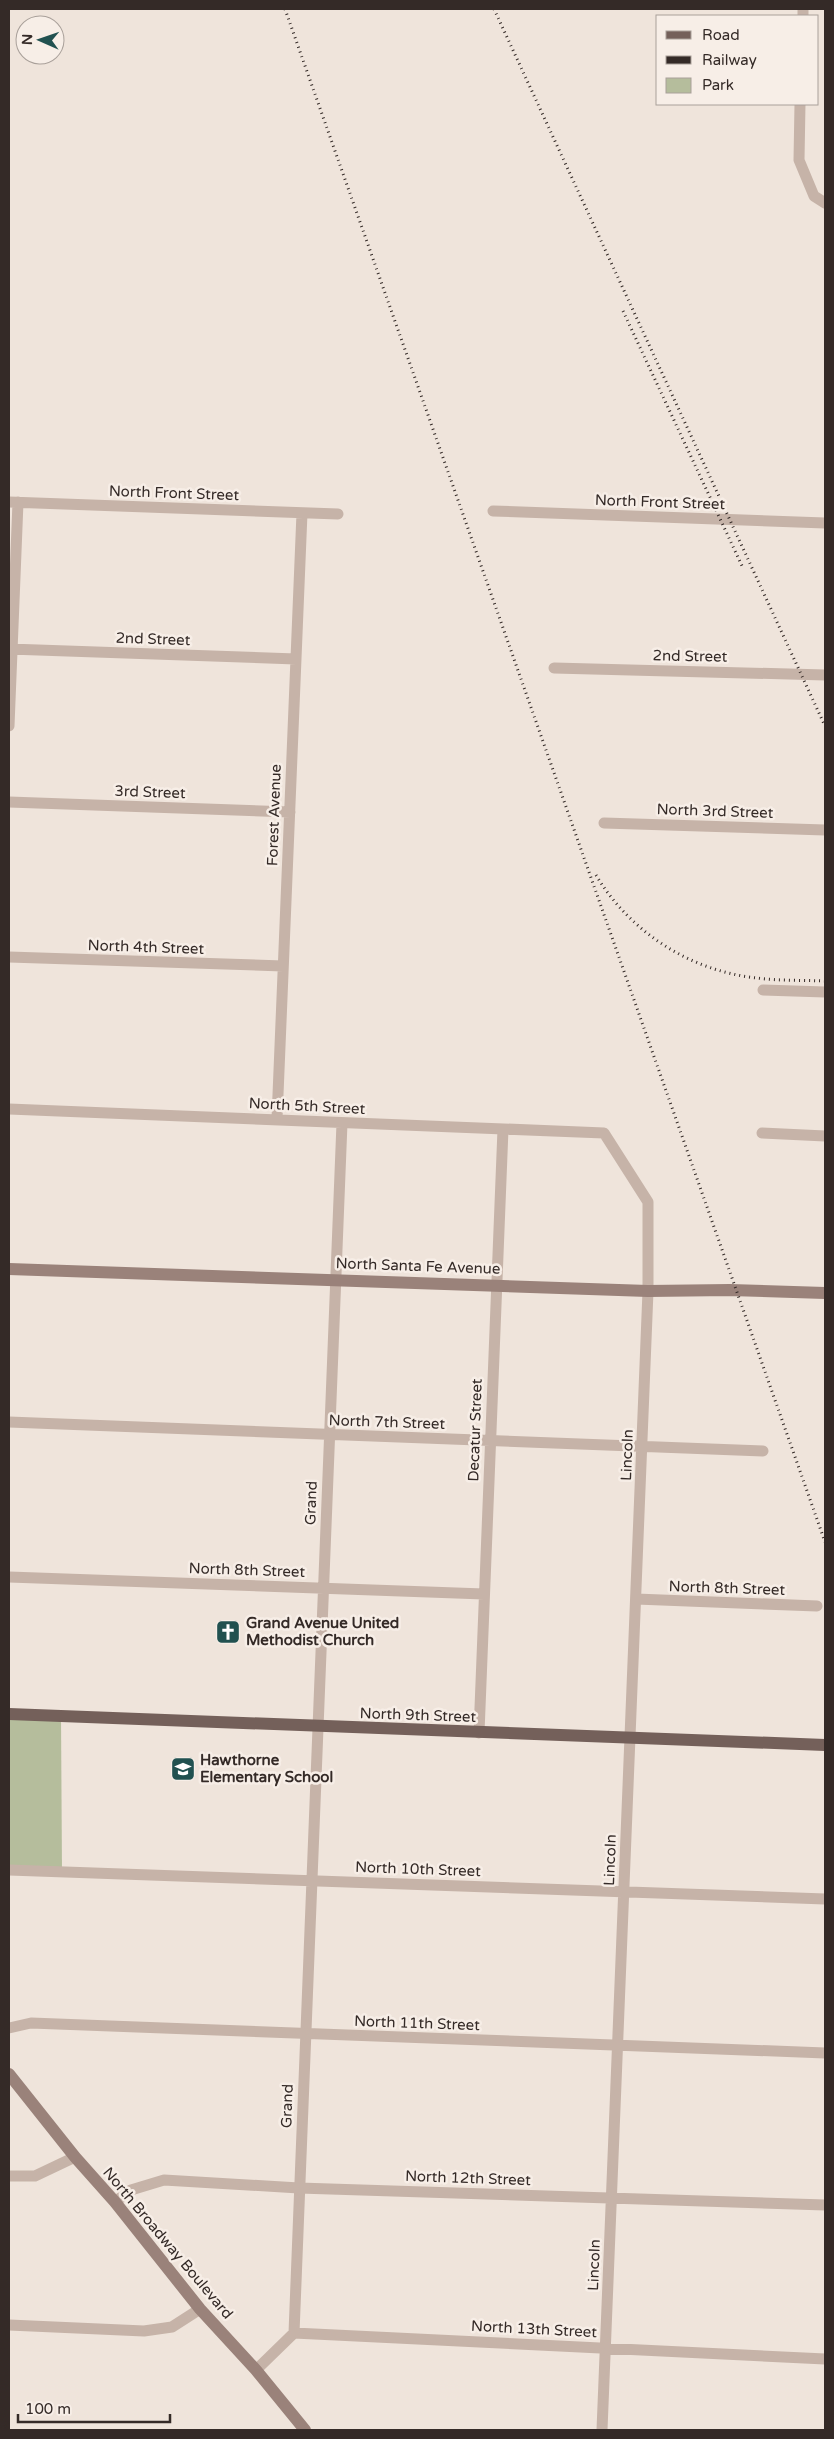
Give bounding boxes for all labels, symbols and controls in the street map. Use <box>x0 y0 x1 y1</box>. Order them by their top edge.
north arrow <box>15 15 65 65</box>
legend <box>656 15 819 105</box>
text: Road <box>702 26 740 44</box>
text: N <box>19 34 36 45</box>
text: Railway <box>702 51 757 69</box>
text: Park <box>702 76 734 94</box>
street label: North Front Street <box>109 482 240 504</box>
street label: North Front Street <box>595 491 726 513</box>
street label: 2nd Street <box>115 629 191 649</box>
street label: 2nd Street <box>652 646 728 666</box>
street label: Forest Avenue <box>263 764 285 866</box>
street label: 3rd Street <box>114 782 186 802</box>
street label: North 3rd Street <box>656 800 774 822</box>
street label: North 4th Street <box>87 936 205 958</box>
street label: North 5th Street <box>248 1094 366 1118</box>
street label: North Santa Fe Avenue <box>335 1254 501 1278</box>
street label: Decatur Street <box>464 1378 486 1482</box>
street label: North 7th Street <box>328 1411 446 1433</box>
street label: Lincoln <box>617 1429 637 1481</box>
street label: Grand <box>301 1481 321 1525</box>
street label: North 8th Street <box>188 1559 306 1581</box>
street label: North 8th Street <box>668 1577 786 1599</box>
place label: Grand Avenue United Methodist Church <box>246 1614 399 1649</box>
church icon: Grand Avenue United Methodist Church <box>215 1619 241 1645</box>
street label: North 9th Street <box>359 1704 477 1726</box>
place label: Hawthorne Elementary School <box>200 1751 333 1787</box>
school or university icon: Hawthorne Elementary School <box>170 1756 196 1782</box>
street label: Lincoln <box>600 1834 620 1886</box>
street label: North 10th Street <box>355 1858 482 1880</box>
street label: North 11th Street <box>354 2012 481 2034</box>
street label: Grand <box>277 2084 297 2128</box>
street label: North Broadway Boulevard <box>99 2164 237 2322</box>
street label: North 12th Street <box>405 2167 532 2189</box>
street label: Lincoln <box>584 2239 604 2291</box>
street label: North 13th Street <box>471 2317 598 2341</box>
scale bar <box>18 2392 170 2424</box>
text: 100 m <box>25 2400 71 2418</box>

